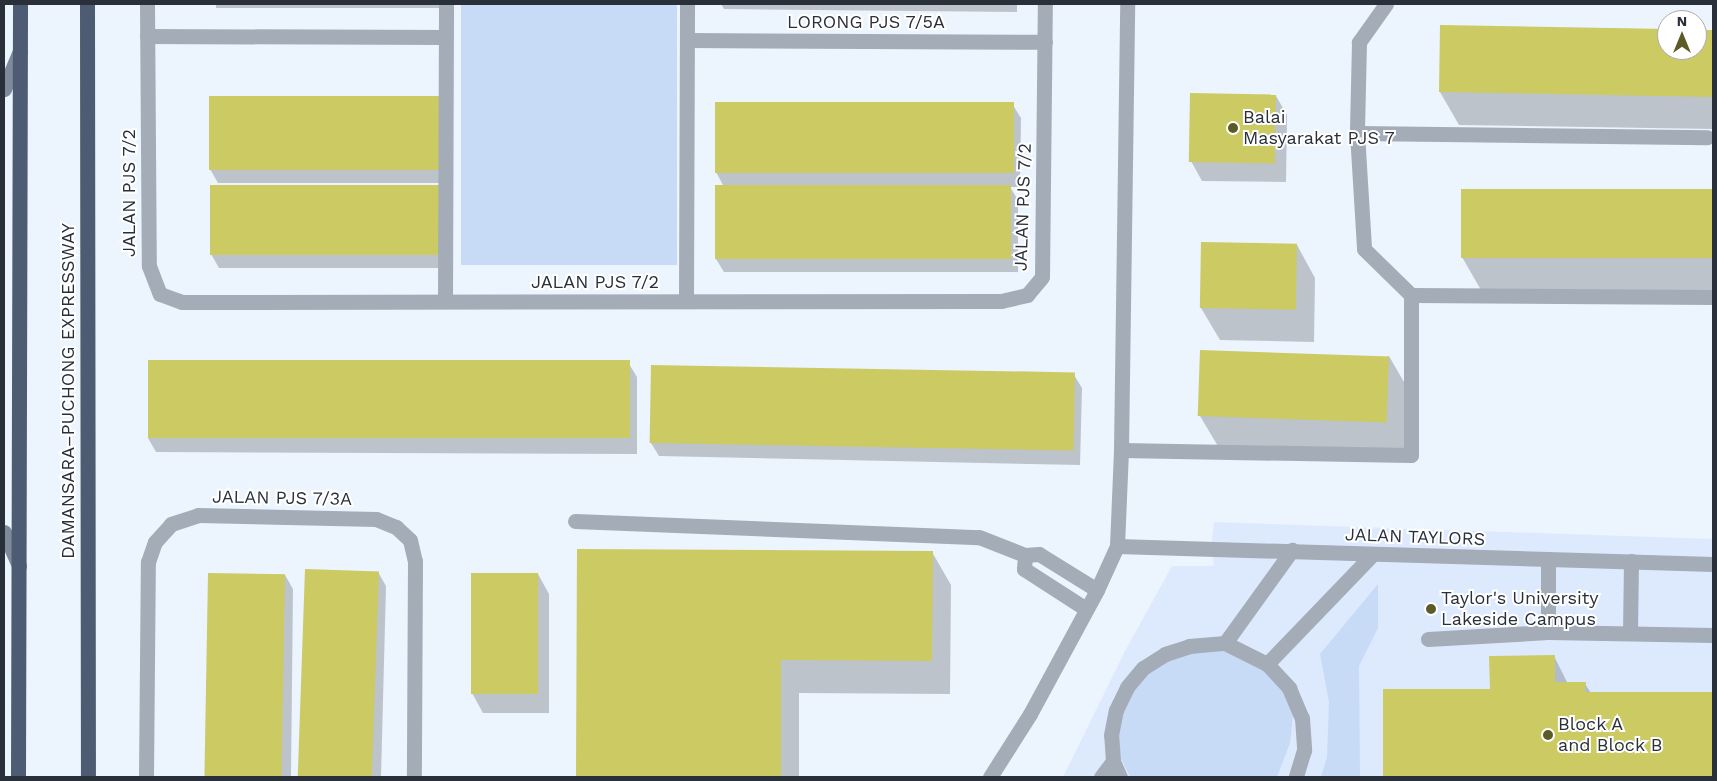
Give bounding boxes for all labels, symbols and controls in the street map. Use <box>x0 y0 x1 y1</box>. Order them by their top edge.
north arrow <box>1657 10 1707 60</box>
street label: LORONG PJS 7/5A <box>787 11 945 33</box>
text: N <box>1677 13 1687 29</box>
place label: Balai Masyarakat PJS 7 <box>1243 107 1395 150</box>
marker: Balai Masyarakat PJS 7 <box>1227 122 1239 134</box>
street label: JALAN PJS 7/2 <box>118 129 140 257</box>
street label: JALAN PJS 7/2 <box>1010 142 1036 272</box>
street label: DAMANSARA–PUCHONG EXPRESSWAY <box>57 223 79 559</box>
street label: JALAN PJS 7/2 <box>531 271 659 293</box>
street label: JALAN PJS 7/3A <box>211 486 353 510</box>
street label: JALAN TAYLORS <box>1344 524 1486 550</box>
place label: Taylor's University Lakeside Campus <box>1441 588 1599 630</box>
marker: Taylor's University Lakeside Campus <box>1425 603 1437 615</box>
place label: Block A and Block B <box>1558 714 1663 756</box>
marker: Block A and Block B <box>1542 729 1554 741</box>

